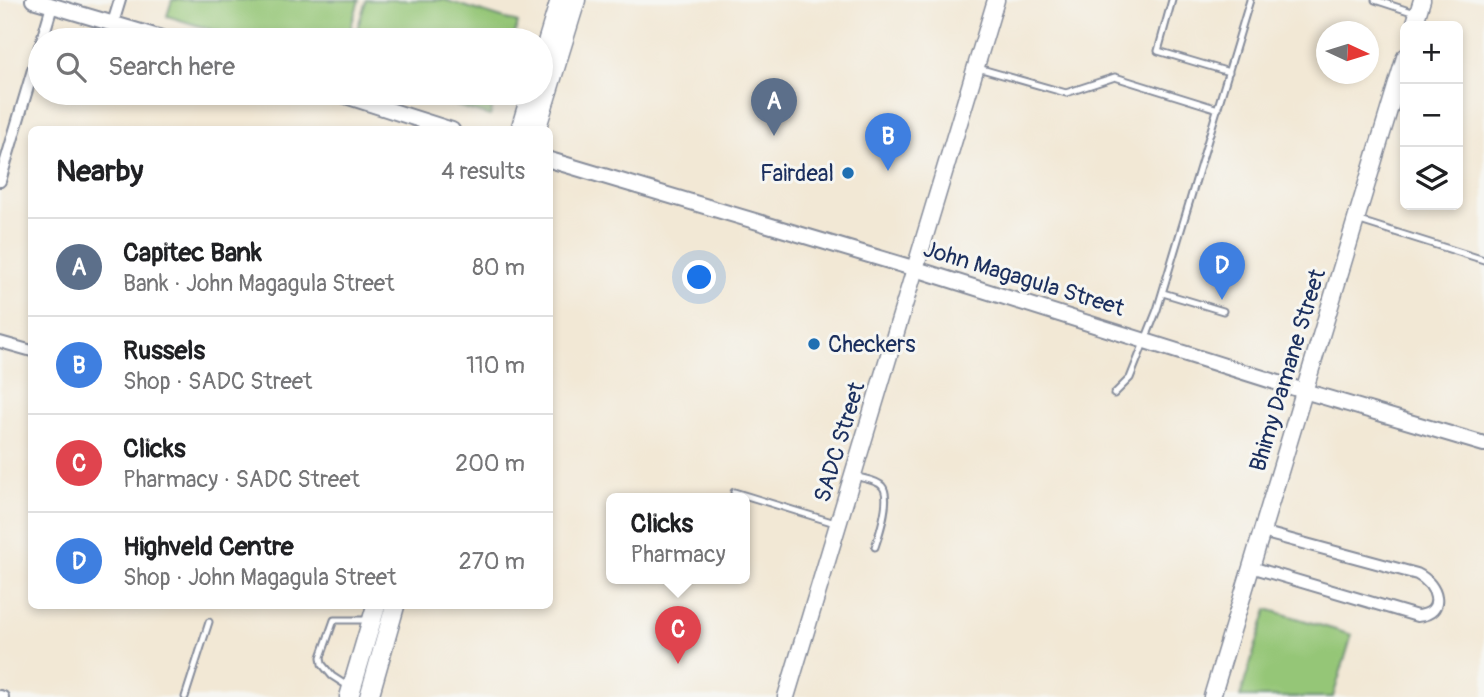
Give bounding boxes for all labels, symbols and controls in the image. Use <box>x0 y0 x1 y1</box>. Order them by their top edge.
north arrow <box>1316 21 1379 84</box>
map controls <box>1400 21 1463 210</box>
button: + <box>1400 21 1463 84</box>
search box <box>28 28 553 105</box>
icon: search <box>52 48 90 86</box>
text: Search here <box>108 51 235 83</box>
pin: A <box>751 78 797 136</box>
button: − <box>1400 84 1463 147</box>
pin: B <box>865 113 911 171</box>
button: layers <box>1400 147 1463 210</box>
text: Nearby <box>56 153 143 190</box>
text: 4 results <box>441 157 525 186</box>
place label: Fairdeal <box>760 159 834 188</box>
marker: Fairdeal <box>840 165 856 181</box>
street label: John Magagula Street <box>920 234 1128 323</box>
text: Capitec Bank <box>123 237 262 269</box>
pin: D <box>1199 242 1245 300</box>
text: A <box>72 253 86 282</box>
text: 80 m <box>472 253 525 282</box>
your location <box>682 260 716 294</box>
street label: Bhimy Damane Street <box>1243 265 1332 475</box>
text: Bank · John Magagula Street <box>123 269 394 298</box>
place label: Checkers <box>828 330 915 359</box>
text: Russels <box>123 335 205 367</box>
marker: Checkers <box>806 336 822 352</box>
text: B <box>72 351 86 380</box>
text: 110 m <box>466 351 525 380</box>
text: Shop · SADC Street <box>123 367 312 396</box>
street label: SADC Street <box>807 378 872 506</box>
text: Clicks <box>123 433 186 465</box>
text: C <box>72 449 86 478</box>
text: 200 m <box>455 449 525 478</box>
text: Pharmacy · SADC Street <box>123 465 360 494</box>
popup <box>606 493 750 584</box>
text: Clicks <box>630 508 693 540</box>
text: Highveld Centre <box>123 531 294 563</box>
text: Pharmacy <box>630 540 726 569</box>
text: D <box>72 547 86 576</box>
text: 270 m <box>459 547 525 576</box>
text: Shop · John Magagula Street <box>123 563 396 592</box>
pin: C <box>655 606 701 664</box>

